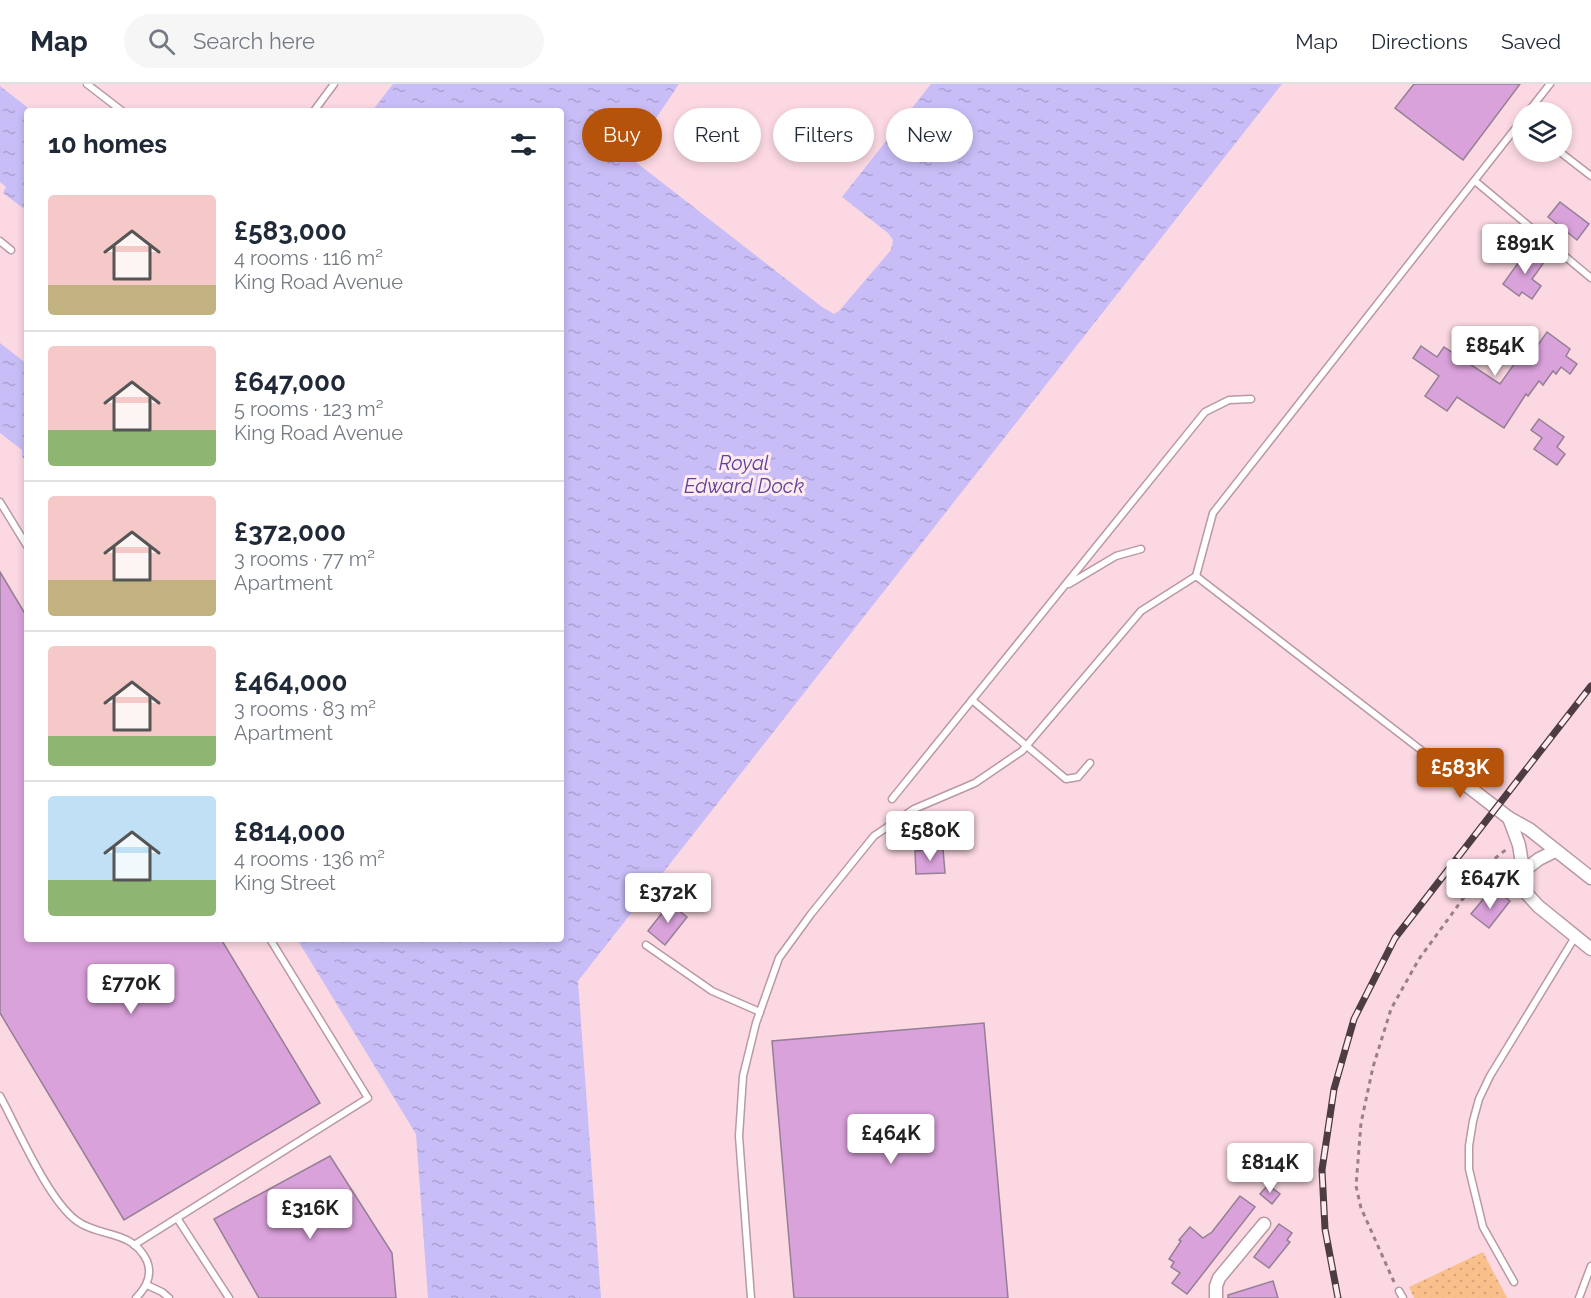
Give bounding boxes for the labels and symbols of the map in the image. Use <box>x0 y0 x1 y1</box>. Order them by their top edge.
pin: £891K <box>1483 224 1567 275</box>
pin: £854K <box>1453 326 1537 377</box>
water label: Royal Edward Dock <box>684 451 804 498</box>
pin: £583K <box>1418 748 1502 799</box>
pin: £580K <box>888 811 972 862</box>
pin: £647K <box>1448 859 1532 910</box>
pin: £372K <box>626 873 710 924</box>
pin: £770K <box>89 964 173 1015</box>
pin: £464K <box>849 1114 933 1165</box>
pin: £814K <box>1228 1143 1312 1194</box>
pin: £316K <box>268 1189 352 1240</box>

